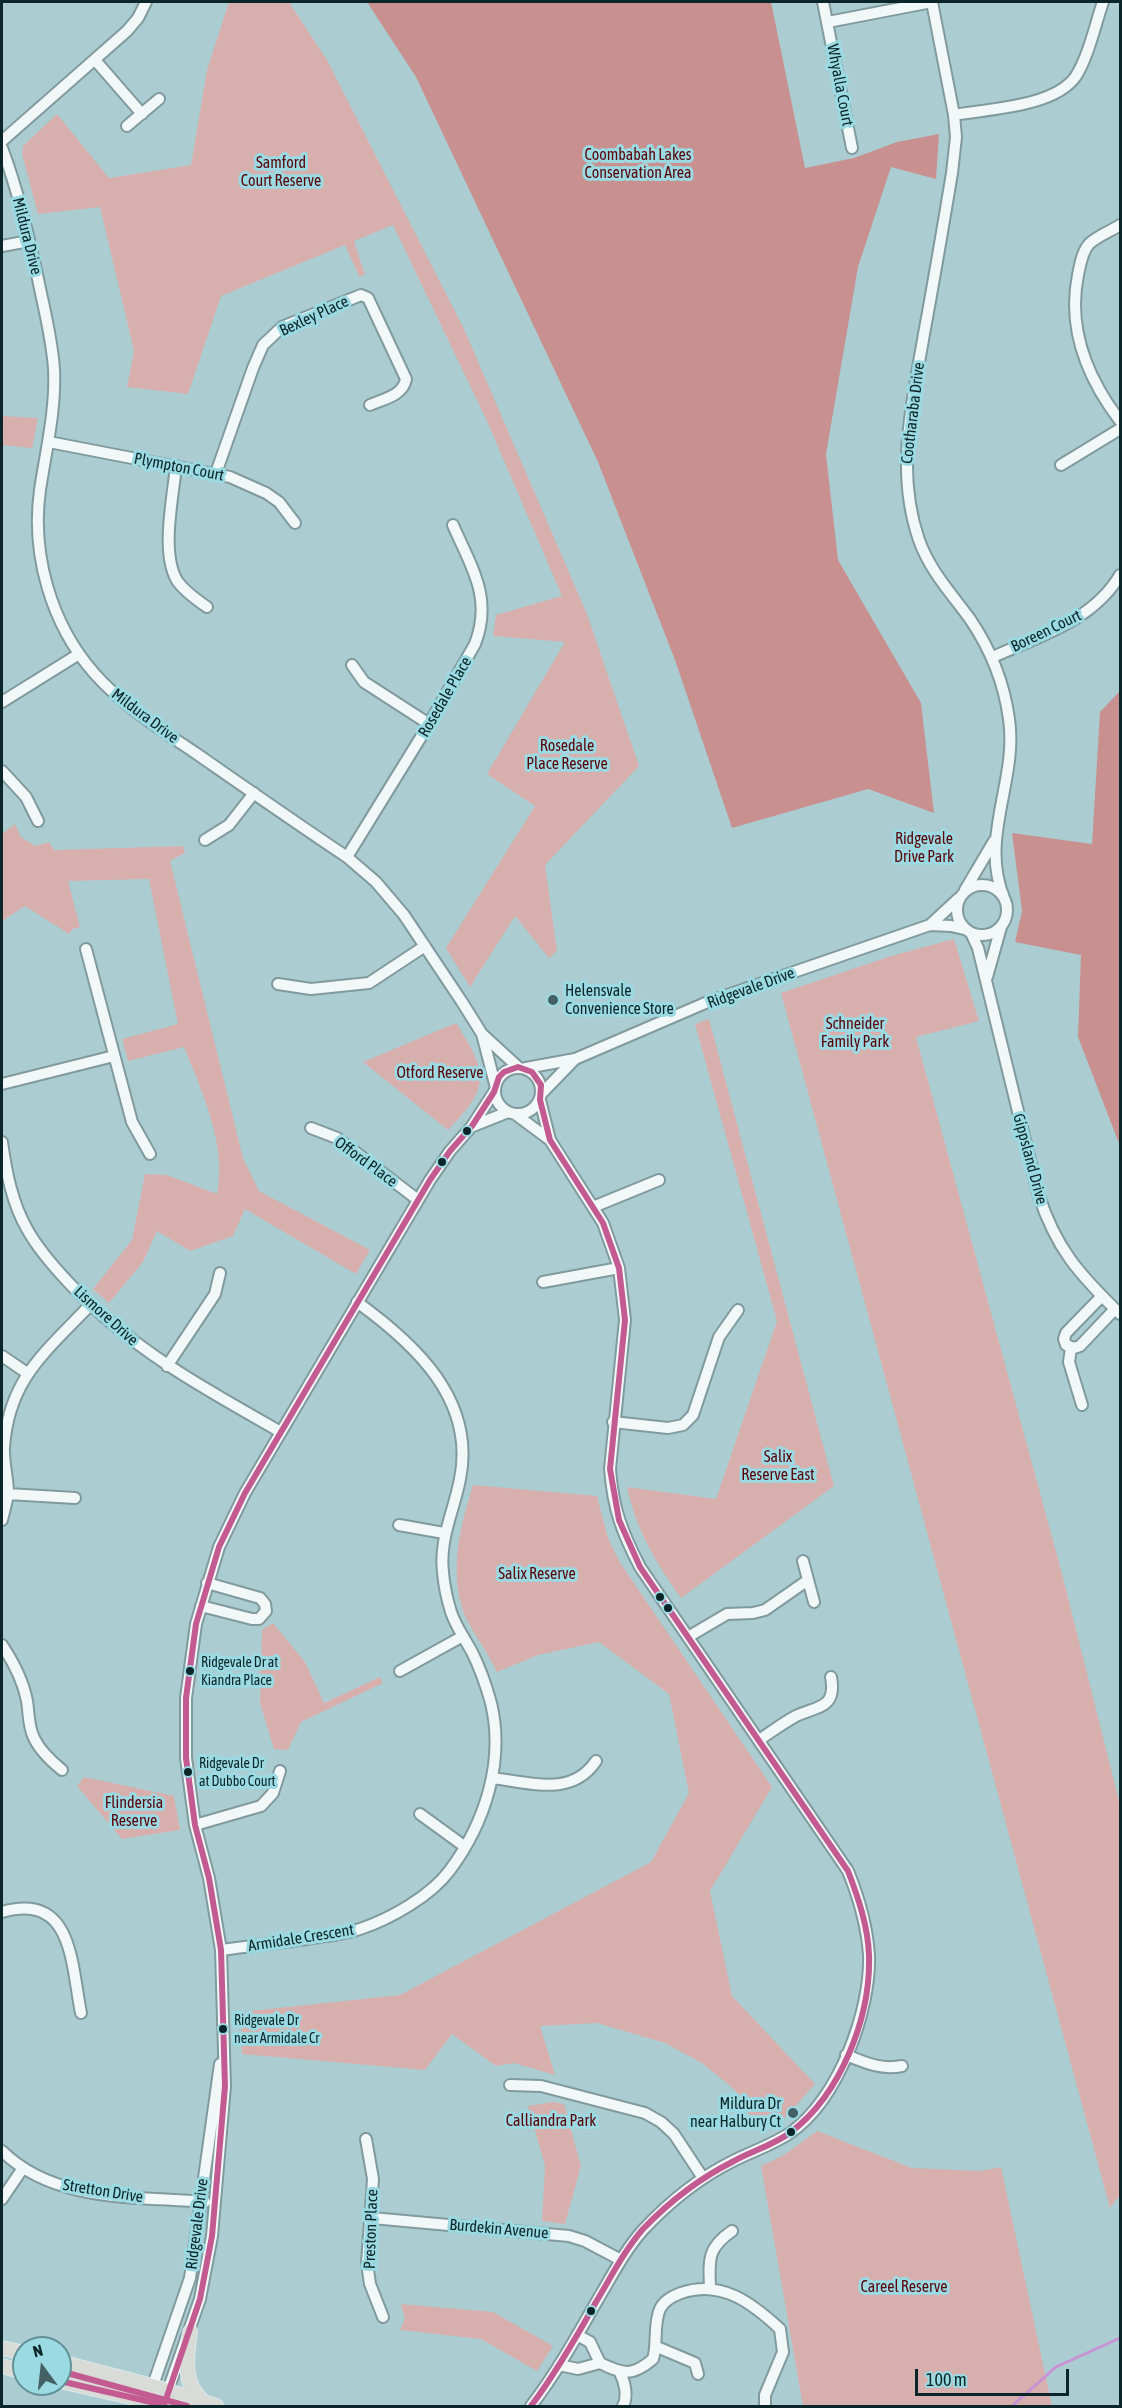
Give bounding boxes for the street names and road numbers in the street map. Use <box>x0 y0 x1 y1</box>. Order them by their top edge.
street label: Whyalla Court <box>823 42 857 128</box>
street label: Mildura Drive <box>8 195 46 277</box>
street label: Bexley Place <box>276 292 352 340</box>
street label: Cootharaba Drive <box>897 361 929 465</box>
street label: Plympton Court <box>132 449 226 485</box>
street label: Boreen Court <box>1008 606 1084 656</box>
street label: Rosedale Place <box>414 653 476 741</box>
street label: Mildura Drive <box>108 685 182 747</box>
street label: Ridgevale Drive <box>705 963 797 1013</box>
street label: Gippsland Drive <box>1009 1111 1051 1207</box>
street label: Offord Place <box>331 1133 401 1191</box>
street label: Lismore Drive <box>70 1282 142 1350</box>
street label: Armidale Crescent <box>247 1920 355 1956</box>
street label: Stretton Drive <box>62 2175 144 2207</box>
street label: Ridgevale Drive <box>182 2177 212 2271</box>
street label: Preston Place <box>360 2189 382 2269</box>
street label: Burdekin Avenue <box>449 2215 549 2243</box>

